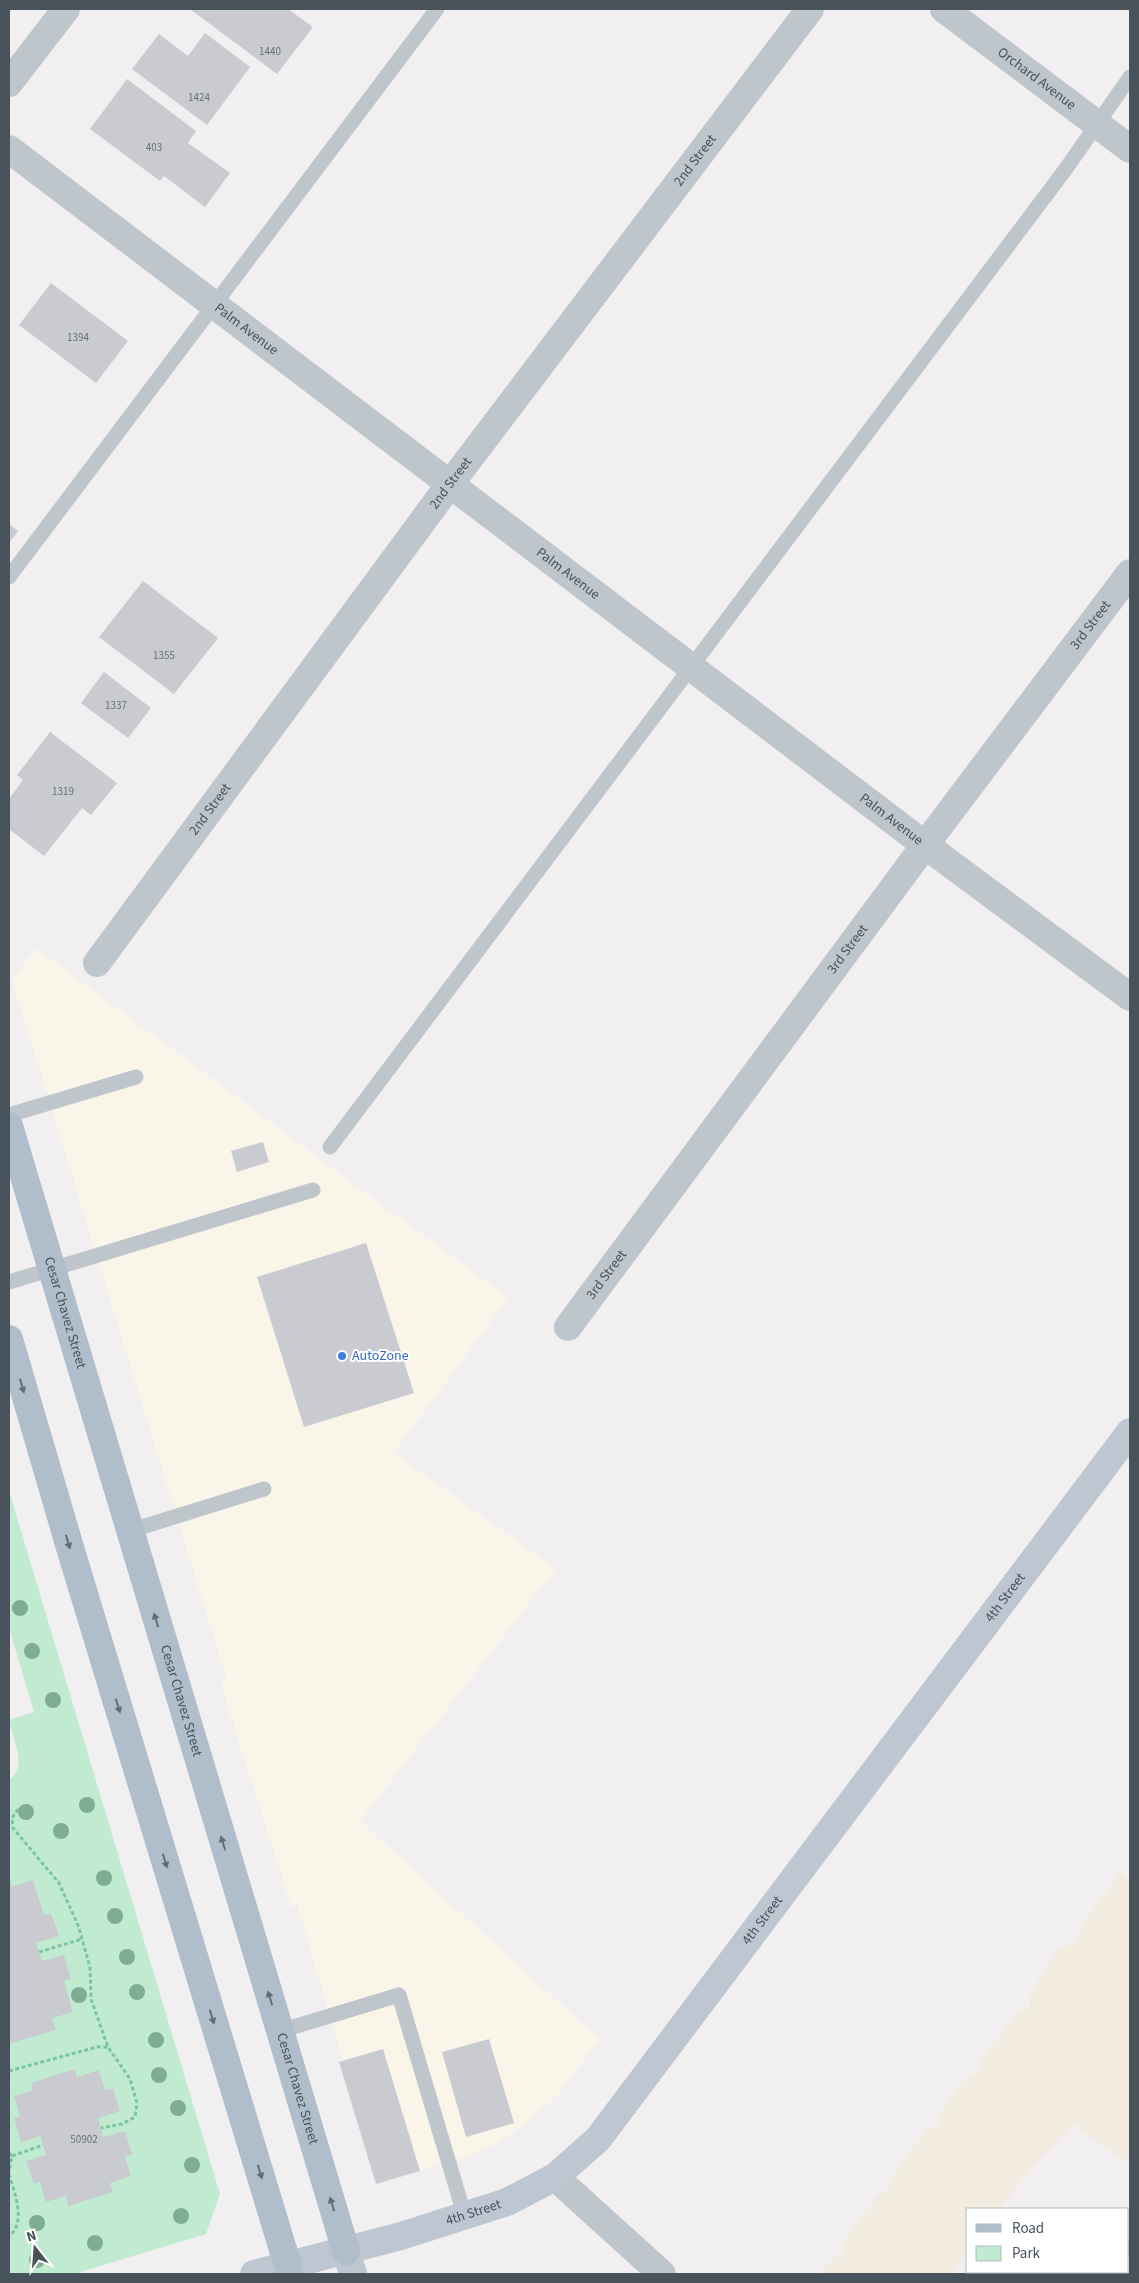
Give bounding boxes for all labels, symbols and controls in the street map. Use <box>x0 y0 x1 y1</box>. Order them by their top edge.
street label: Orchard Avenue <box>993 43 1080 115</box>
house number: 1440 <box>259 44 281 59</box>
house number: 1424 <box>188 90 210 105</box>
street label: 2nd Street <box>669 130 722 191</box>
house number: 403 <box>146 140 162 155</box>
street label: Palm Avenue <box>210 298 282 360</box>
house number: 1394 <box>67 330 89 345</box>
street label: 2nd Street <box>425 453 477 513</box>
street label: Palm Avenue <box>532 543 604 605</box>
street label: 3rd Street <box>1065 596 1116 654</box>
house number: 1355 <box>153 648 175 663</box>
house number: 1337 <box>105 698 127 713</box>
street label: 2nd Street <box>184 779 236 839</box>
house number: 1319 <box>52 784 74 799</box>
street label: Palm Avenue <box>855 789 927 850</box>
street label: 3rd Street <box>823 920 873 978</box>
street label: 3rd Street <box>582 1246 632 1304</box>
street label: Cesar Chavez Street <box>39 1255 91 1371</box>
place label: AutoZone <box>352 1346 409 1366</box>
marker: AutoZone <box>336 1350 348 1362</box>
one-way arrow <box>19 1379 27 1394</box>
one-way arrow <box>64 1534 72 1550</box>
street label: 4th Street <box>980 1569 1031 1627</box>
one-way arrow <box>152 1612 160 1627</box>
street label: Cesar Chavez Street <box>155 1643 207 1759</box>
one-way arrow <box>114 1699 122 1714</box>
one-way arrow <box>219 1835 227 1850</box>
one-way arrow <box>162 1854 170 1869</box>
street label: 4th Street <box>737 1891 788 1949</box>
one-way arrow <box>266 1991 274 2006</box>
one-way arrow <box>209 2010 217 2025</box>
street label: Cesar Chavez Street <box>271 2031 324 2147</box>
house number: 50902 <box>70 2132 98 2147</box>
one-way arrow <box>256 2165 264 2180</box>
street label: 4th Street <box>443 2194 504 2231</box>
one-way arrow <box>328 2197 335 2212</box>
legend <box>966 2208 1129 2273</box>
text: Road <box>1012 2218 1044 2239</box>
north arrow <box>10 2223 60 2273</box>
text: N <box>24 2226 39 2247</box>
text: Park <box>1012 2243 1041 2264</box>

